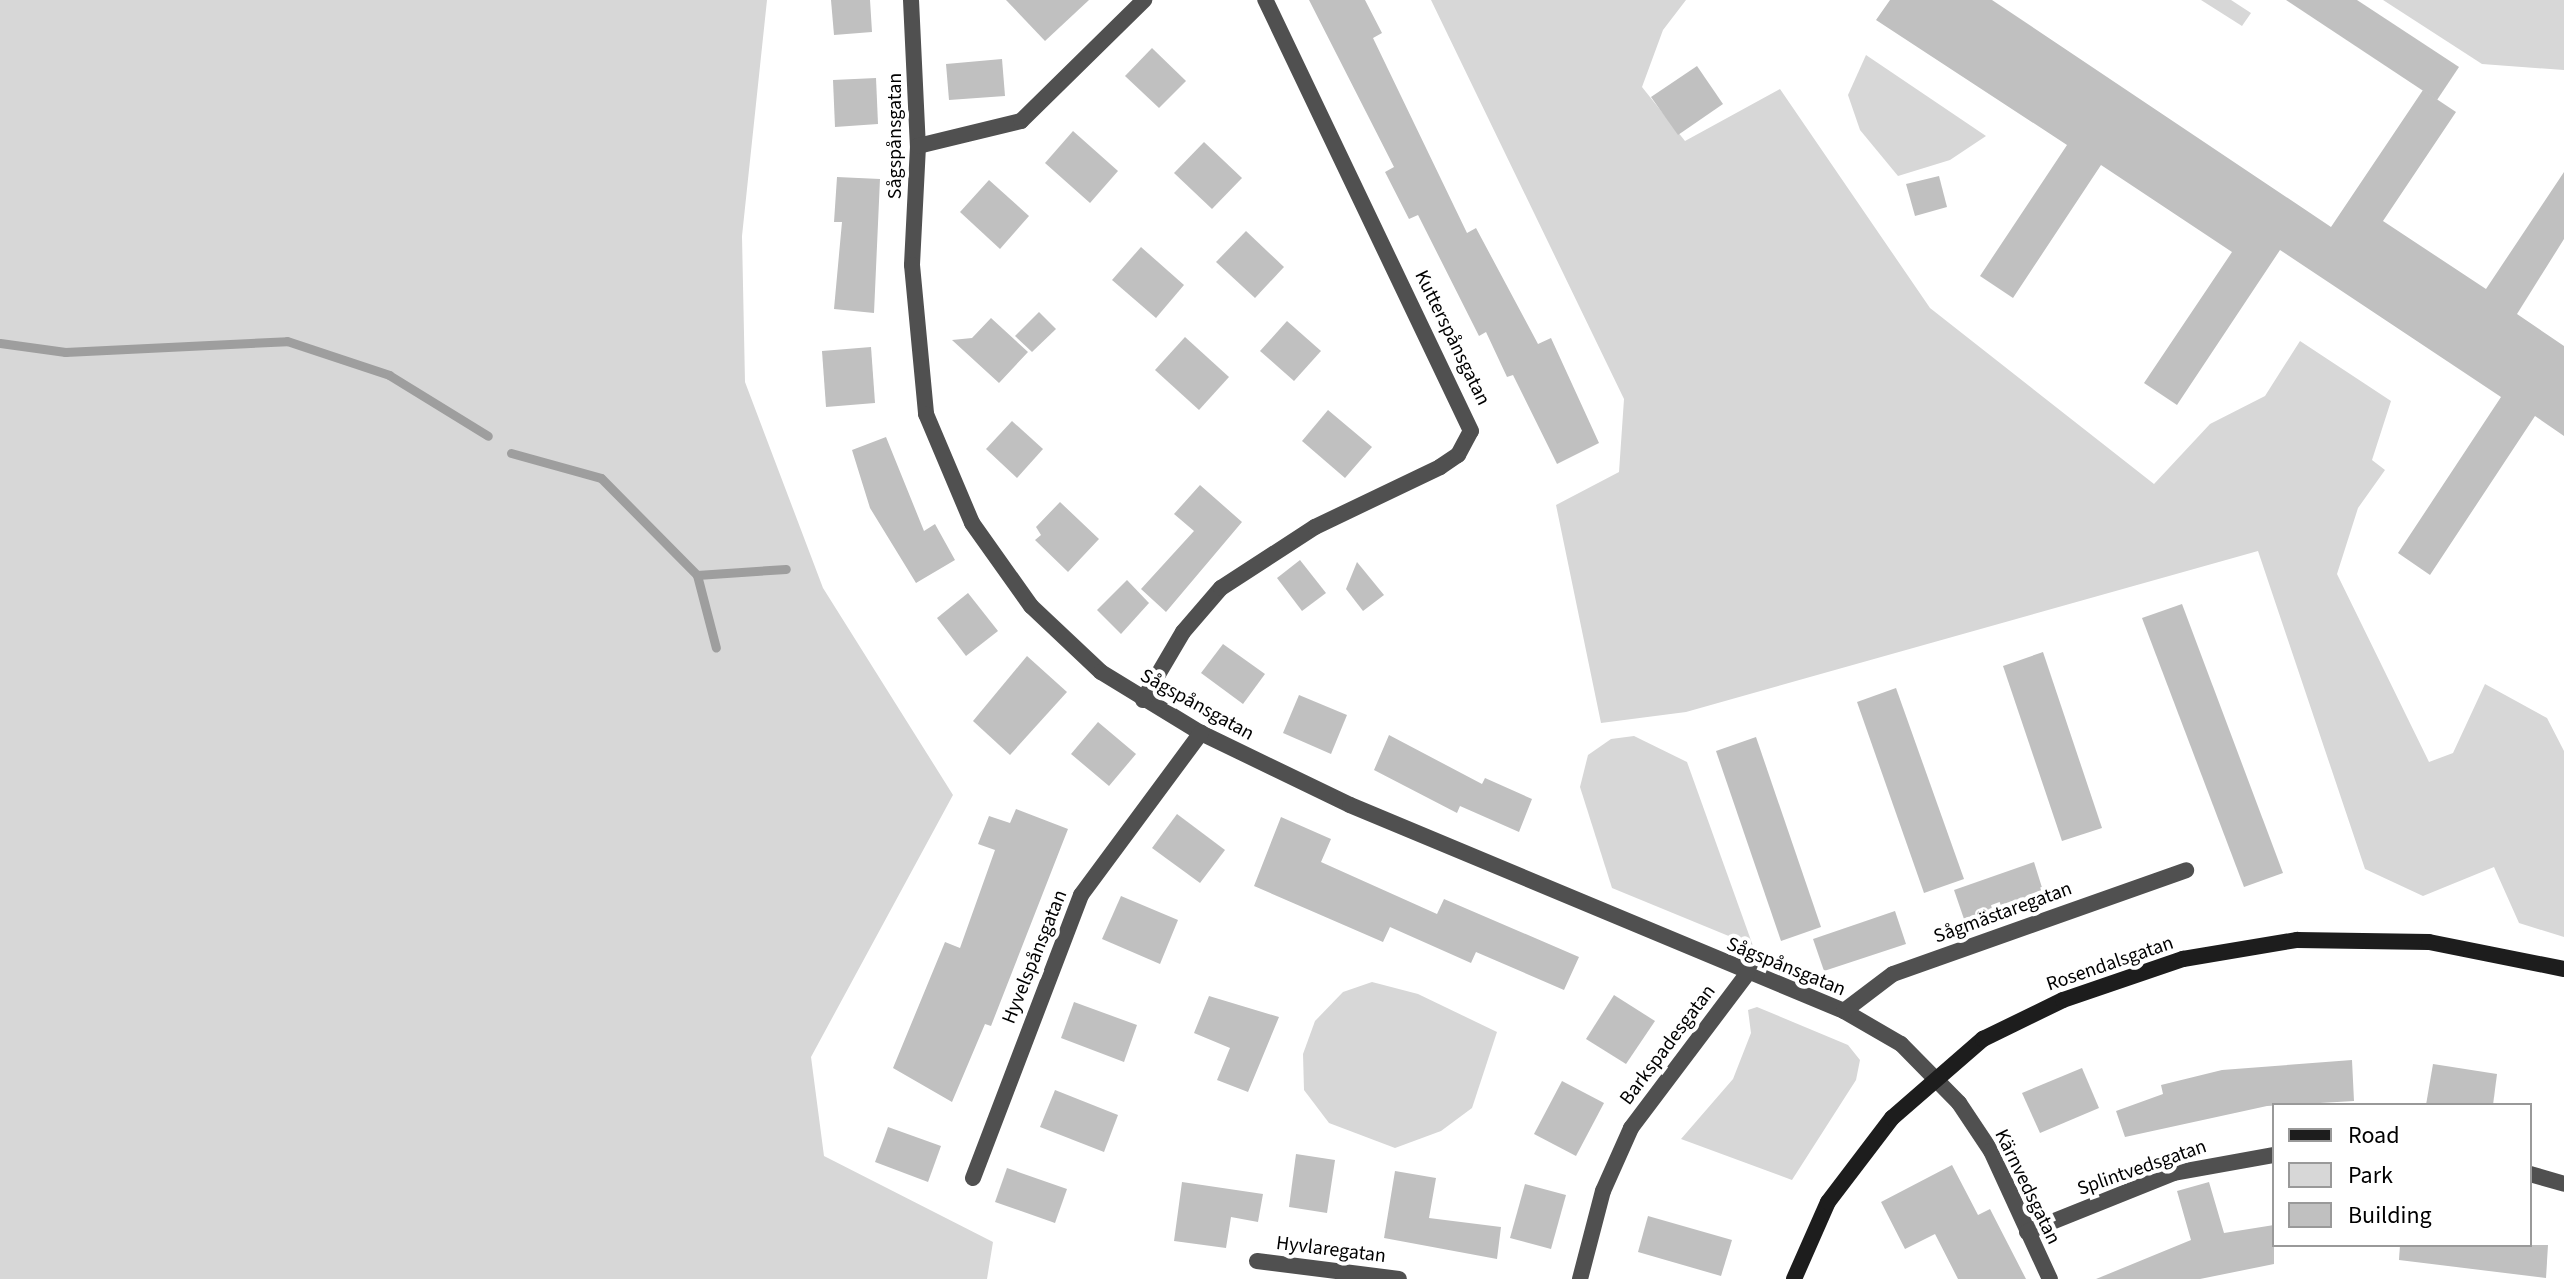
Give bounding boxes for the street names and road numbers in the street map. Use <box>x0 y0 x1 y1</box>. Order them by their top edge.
street label: Sågspånsgatan <box>883 73 907 199</box>
street label: Kutterspånsgatan <box>1409 267 1495 409</box>
street label: Sågspånsgatan <box>1136 664 1258 746</box>
street label: Sågmästaregatan <box>1931 877 2075 949</box>
street label: Hyvelspånsgatan <box>997 887 1073 1027</box>
street label: Rosendalsgatan <box>2043 931 2177 997</box>
street label: Sågspånsgatan <box>1723 932 1849 1002</box>
street label: Barkspadesgatan <box>1615 980 1721 1110</box>
street label: Kärnvedsgatan <box>1989 1126 2065 1248</box>
street label: Splintvedsgatan <box>2074 1135 2210 1201</box>
street label: Hyvlaregatan <box>1275 1231 1387 1269</box>

